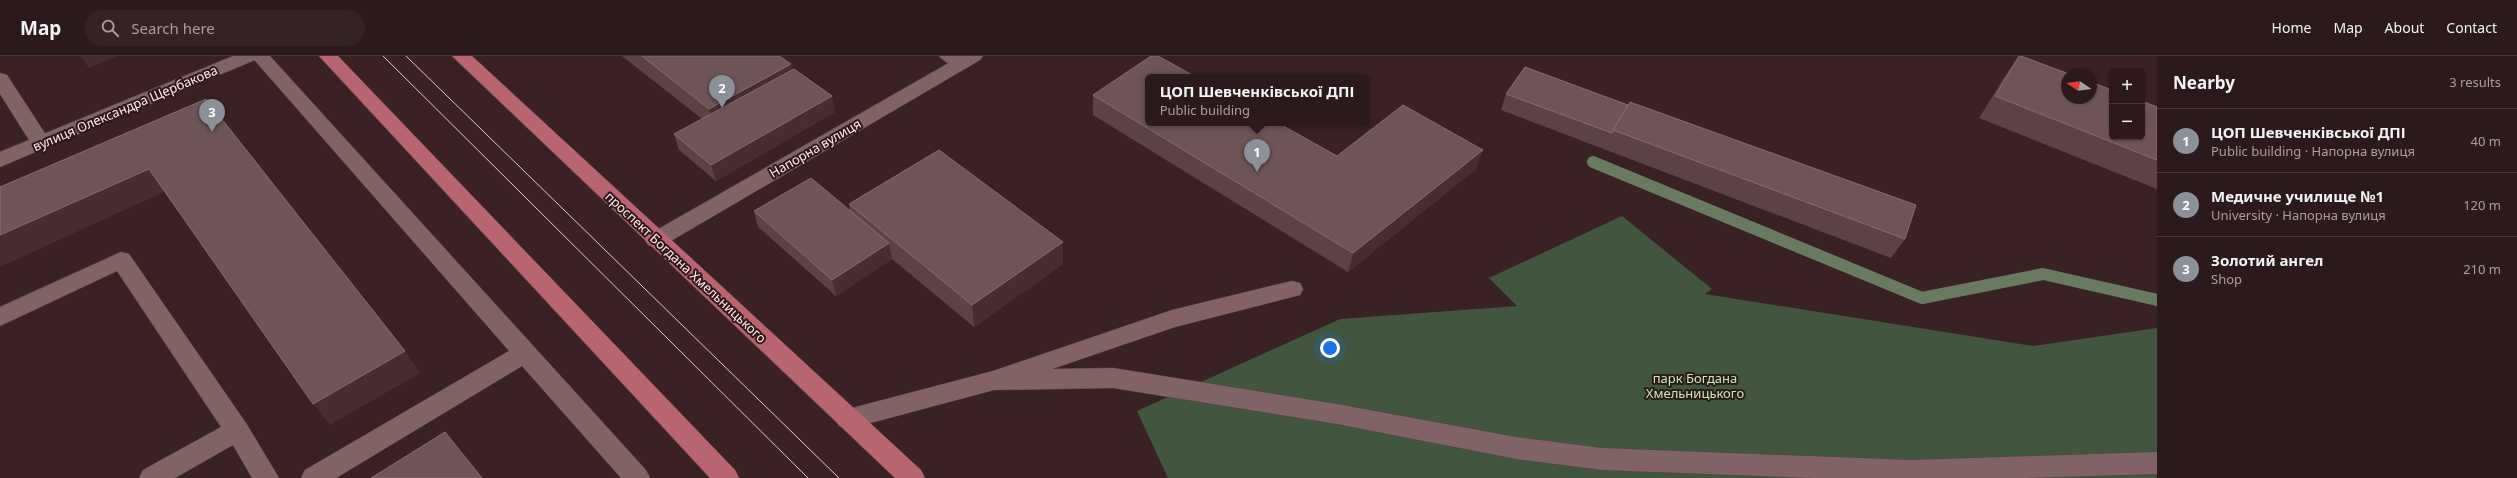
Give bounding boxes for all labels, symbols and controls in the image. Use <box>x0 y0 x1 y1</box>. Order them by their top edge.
search box <box>85 10 365 46</box>
text: Map <box>20 15 61 41</box>
icon: search <box>99 17 121 39</box>
text: Search here <box>131 18 215 38</box>
text: Home <box>2272 18 2311 37</box>
text: Map <box>2333 18 2363 37</box>
text: About <box>2385 18 2424 37</box>
text: Contact <box>2446 18 2497 37</box>
street label: вулиця Олександра Щербакова <box>30 61 220 155</box>
north arrow <box>2061 68 2097 104</box>
map controls <box>2109 68 2145 140</box>
button: + <box>2109 68 2145 104</box>
text: Nearby <box>2173 71 2235 94</box>
text: 3 results <box>2449 73 2501 91</box>
popup <box>1145 74 1369 126</box>
pin: 2 <box>709 75 735 108</box>
text: ЦОП Шевченківської ДПІ <box>1160 81 1354 101</box>
pin: 3 <box>199 99 225 132</box>
text: Public building <box>1160 101 1250 119</box>
button: − <box>2109 104 2145 140</box>
street label: Напорна вулиця <box>766 114 864 182</box>
text: ЦОП Шевченківської ДПІ <box>2211 122 2406 142</box>
text: 1 <box>2182 132 2190 150</box>
text: 40 m <box>2471 132 2501 150</box>
pin: 1 <box>1244 139 1270 172</box>
text: Public building · Напорна вулиця <box>2211 142 2415 160</box>
text: Медичне училище №1 <box>2211 186 2384 206</box>
street label: проспект Богдана Хмельницького <box>602 187 771 347</box>
text: 2 <box>2182 196 2190 214</box>
text: 120 m <box>2463 196 2501 214</box>
text: University · Напорна вулиця <box>2211 206 2386 224</box>
text: Золотий ангел <box>2211 250 2323 270</box>
text: 3 <box>2182 260 2190 278</box>
text: 210 m <box>2463 260 2501 278</box>
text: Shop <box>2211 270 2242 288</box>
your location <box>1320 338 1340 358</box>
park label: парк Богдана Хмельницького <box>1646 369 1744 402</box>

